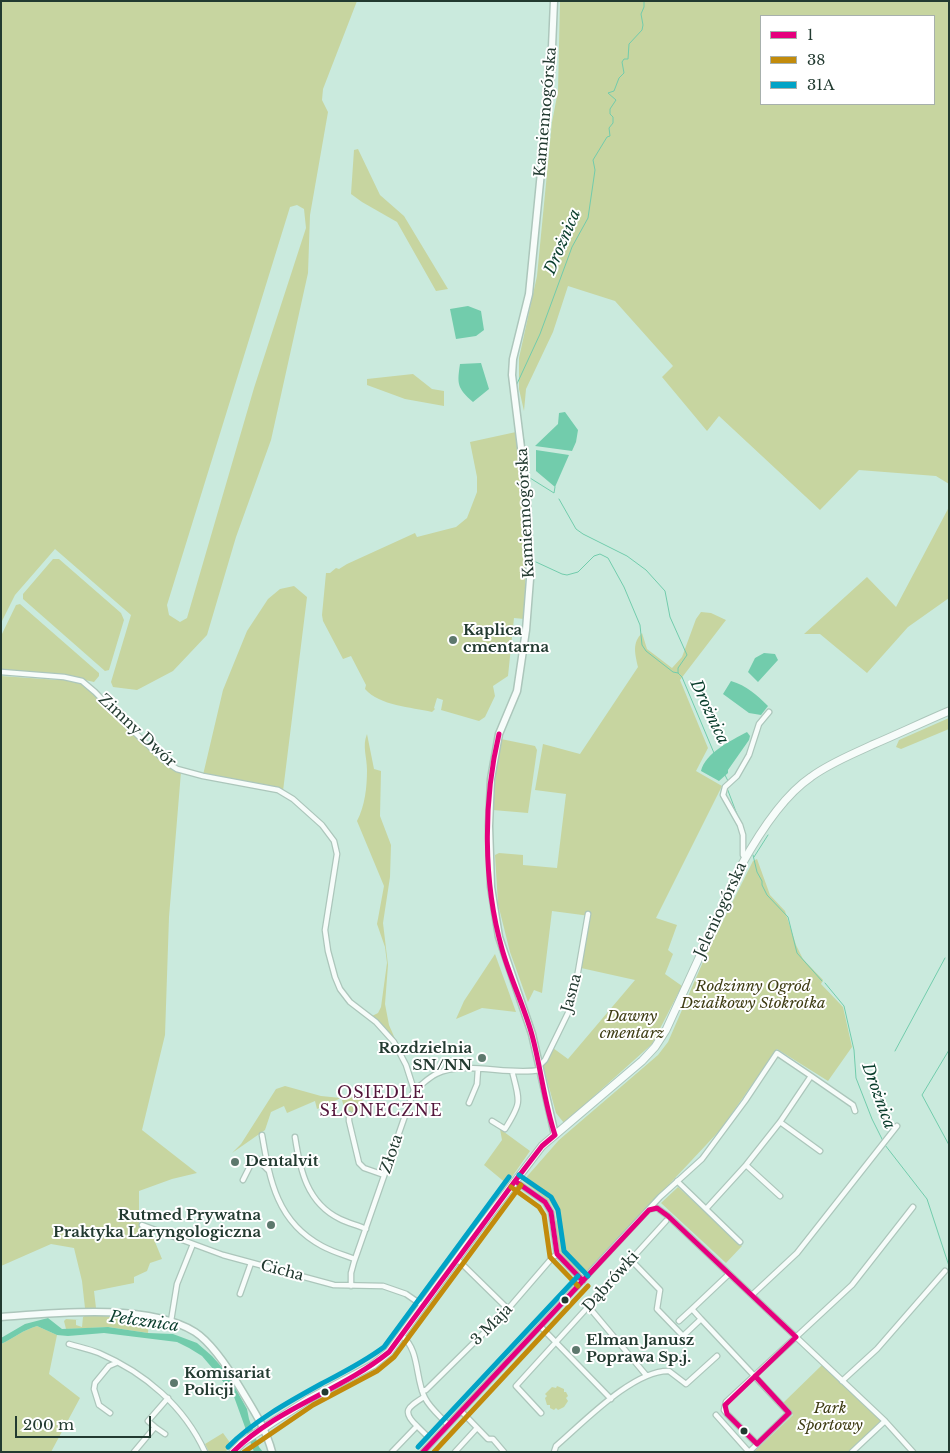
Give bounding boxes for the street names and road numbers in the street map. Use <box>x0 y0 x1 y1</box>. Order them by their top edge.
street label: Kamiennogórska <box>531 46 561 178</box>
street label: Kamiennogórska <box>514 447 538 579</box>
street label: Zimny Dwór <box>95 691 179 771</box>
street label: Jeleniogórska <box>691 859 751 961</box>
street label: Jasna <box>558 972 586 1014</box>
street label: Złota <box>377 1132 407 1176</box>
street label: Dąbrówki <box>579 1248 643 1316</box>
street label: Cicha <box>259 1257 305 1285</box>
street label: 3 Maja <box>468 1301 516 1349</box>

